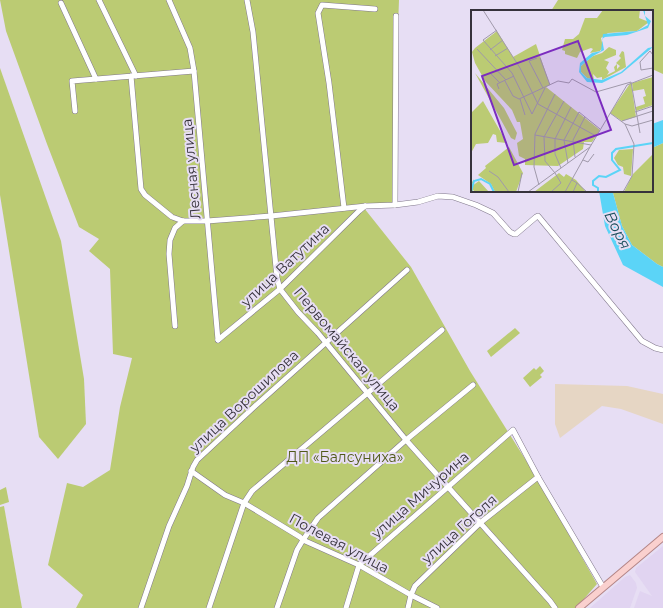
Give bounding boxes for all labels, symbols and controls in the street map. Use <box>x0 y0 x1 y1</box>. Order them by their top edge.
inset map <box>471 10 653 192</box>
street label: Лесная улица <box>178 118 204 220</box>
water label: Воря <box>600 208 636 252</box>
street label: улица Ватутина <box>236 219 333 311</box>
street label: Первомайская улица <box>290 283 404 415</box>
street label: улица Ворошилова <box>185 346 302 457</box>
park label: ДП «Балсуниха» <box>287 448 403 466</box>
street label: улица Мичурина <box>367 448 473 543</box>
street label: улица Гоголя <box>417 490 500 568</box>
street label: Полевая улица <box>286 509 392 577</box>

